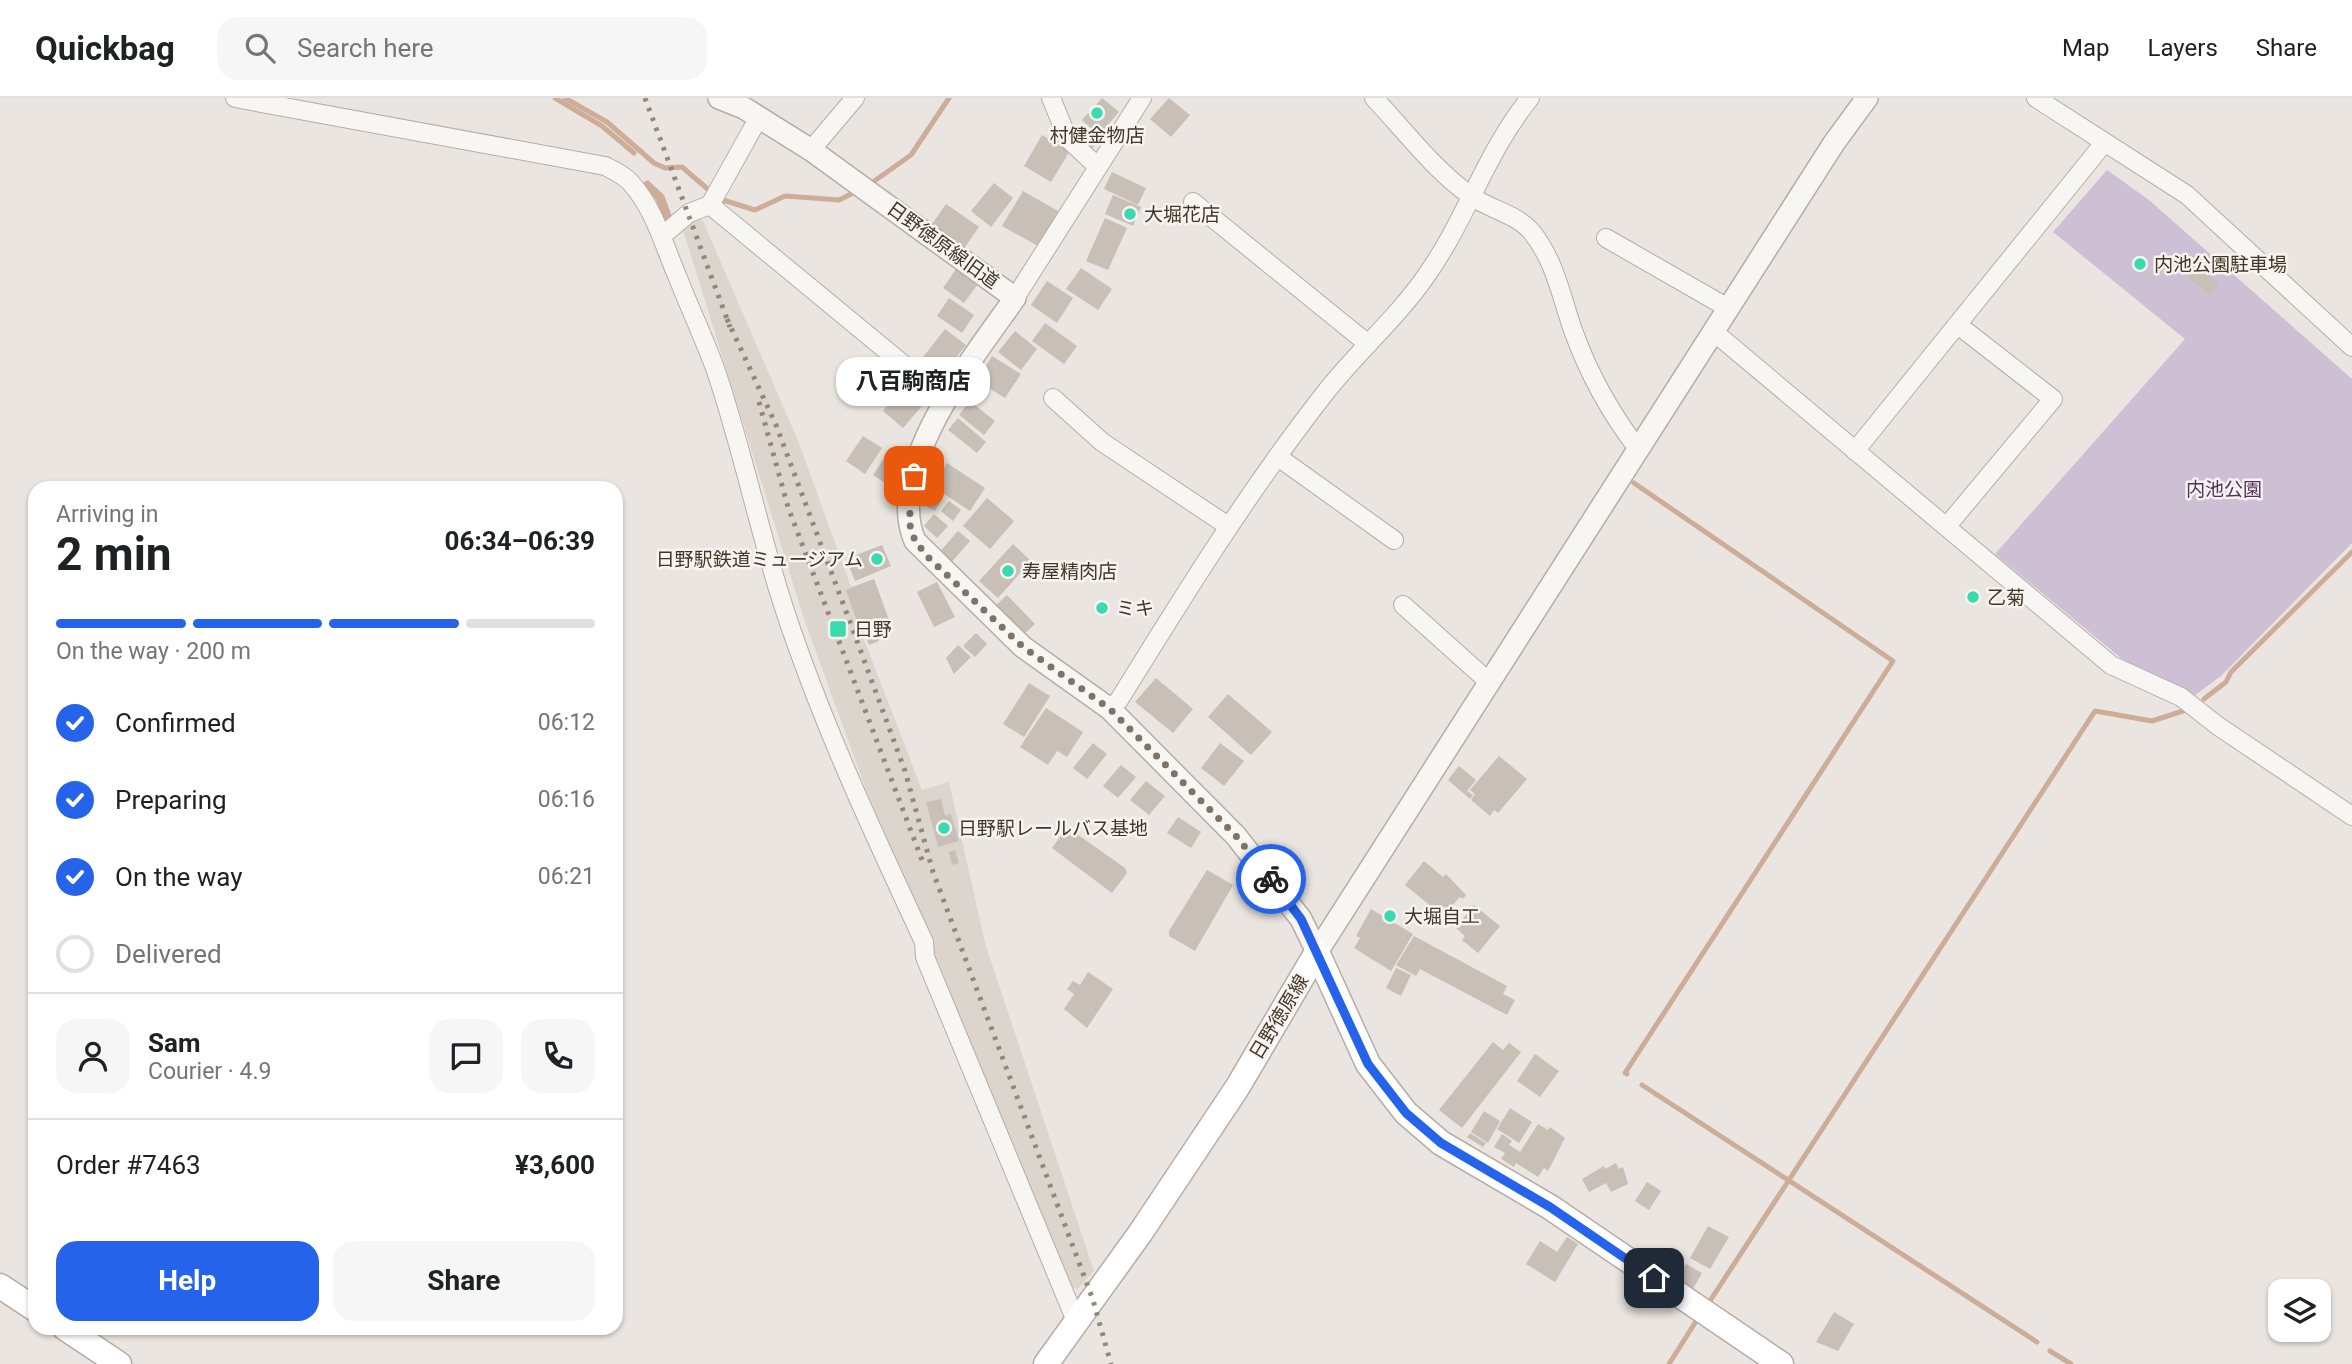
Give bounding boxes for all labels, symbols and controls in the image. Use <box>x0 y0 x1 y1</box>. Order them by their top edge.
search box <box>217 17 707 80</box>
text: Quickbag <box>35 29 175 68</box>
icon: search <box>241 29 279 67</box>
text: Search here <box>297 33 434 63</box>
text: Map <box>2062 34 2110 62</box>
text: Layers <box>2148 34 2218 62</box>
text: Share <box>2256 34 2317 62</box>
marker: 村健金物店 <box>1089 105 1105 121</box>
place label: 村健金物店 <box>1049 124 1145 147</box>
street label: 日野徳原線旧道 <box>882 197 1004 293</box>
place label: 大堀花店 <box>1144 203 1220 226</box>
marker: 大堀花店 <box>1122 206 1138 222</box>
place label: 内池公園駐車場 <box>2154 253 2287 276</box>
marker: 内池公園駐車場 <box>2132 256 2148 272</box>
callout: 八百駒商店 <box>837 357 991 406</box>
text: 八百駒商店 <box>856 368 971 395</box>
pin <box>884 446 944 506</box>
icon: bag <box>895 457 933 495</box>
park label: 内池公園 <box>2186 478 2262 501</box>
text: Arriving in <box>56 501 159 528</box>
text: 06:34–06:39 <box>445 526 595 556</box>
text: 2 min <box>56 527 172 581</box>
place label: 日野駅鉄道ミュージアム <box>656 548 863 571</box>
marker: 日野駅鉄道ミュージアム <box>869 551 885 567</box>
place label: 寿屋精肉店 <box>1022 560 1117 583</box>
marker: 寿屋精肉店 <box>1000 563 1016 579</box>
place label: 乙菊 <box>1987 586 2025 609</box>
marker: 乙菊 <box>1965 589 1981 605</box>
place label: ミキ <box>1116 597 1154 620</box>
marker: ミキ <box>1094 600 1110 616</box>
place label: 日野 <box>854 618 892 641</box>
marker: 日野 <box>828 619 848 639</box>
text: On the way · 200 m <box>56 638 251 665</box>
icon: check <box>56 704 94 742</box>
text: Confirmed <box>115 708 236 738</box>
text: 06:12 <box>538 709 595 736</box>
icon: check <box>56 781 94 819</box>
text: Preparing <box>115 785 227 815</box>
text: 06:16 <box>538 786 595 813</box>
place label: 日野駅レールバス基地 <box>958 817 1148 840</box>
marker: 日野駅レールバス基地 <box>936 820 952 836</box>
courier <box>1236 844 1306 914</box>
icon: check <box>56 858 94 896</box>
icon: bike <box>1252 860 1290 898</box>
text: On the way <box>115 862 243 892</box>
text: 06:21 <box>538 863 595 890</box>
place label: 大堀自工 <box>1404 905 1480 928</box>
marker: 大堀自工 <box>1382 908 1398 924</box>
text: Delivered <box>115 939 222 969</box>
street label: 日野徳原線 <box>1245 970 1313 1064</box>
button: person <box>56 1019 130 1093</box>
button: chat <box>429 1019 503 1093</box>
button: phone <box>521 1019 595 1093</box>
text: Sam <box>148 1028 200 1058</box>
text: Courier · 4.9 <box>148 1058 271 1085</box>
text: Order #7463 <box>56 1150 201 1180</box>
text: ¥3,600 <box>515 1150 595 1180</box>
button: Help <box>56 1241 319 1321</box>
button: Share <box>333 1241 595 1321</box>
pin <box>1624 1248 1684 1308</box>
icon: home <box>1635 1259 1673 1297</box>
map controls <box>2268 1279 2331 1342</box>
button: layers <box>2268 1279 2331 1342</box>

